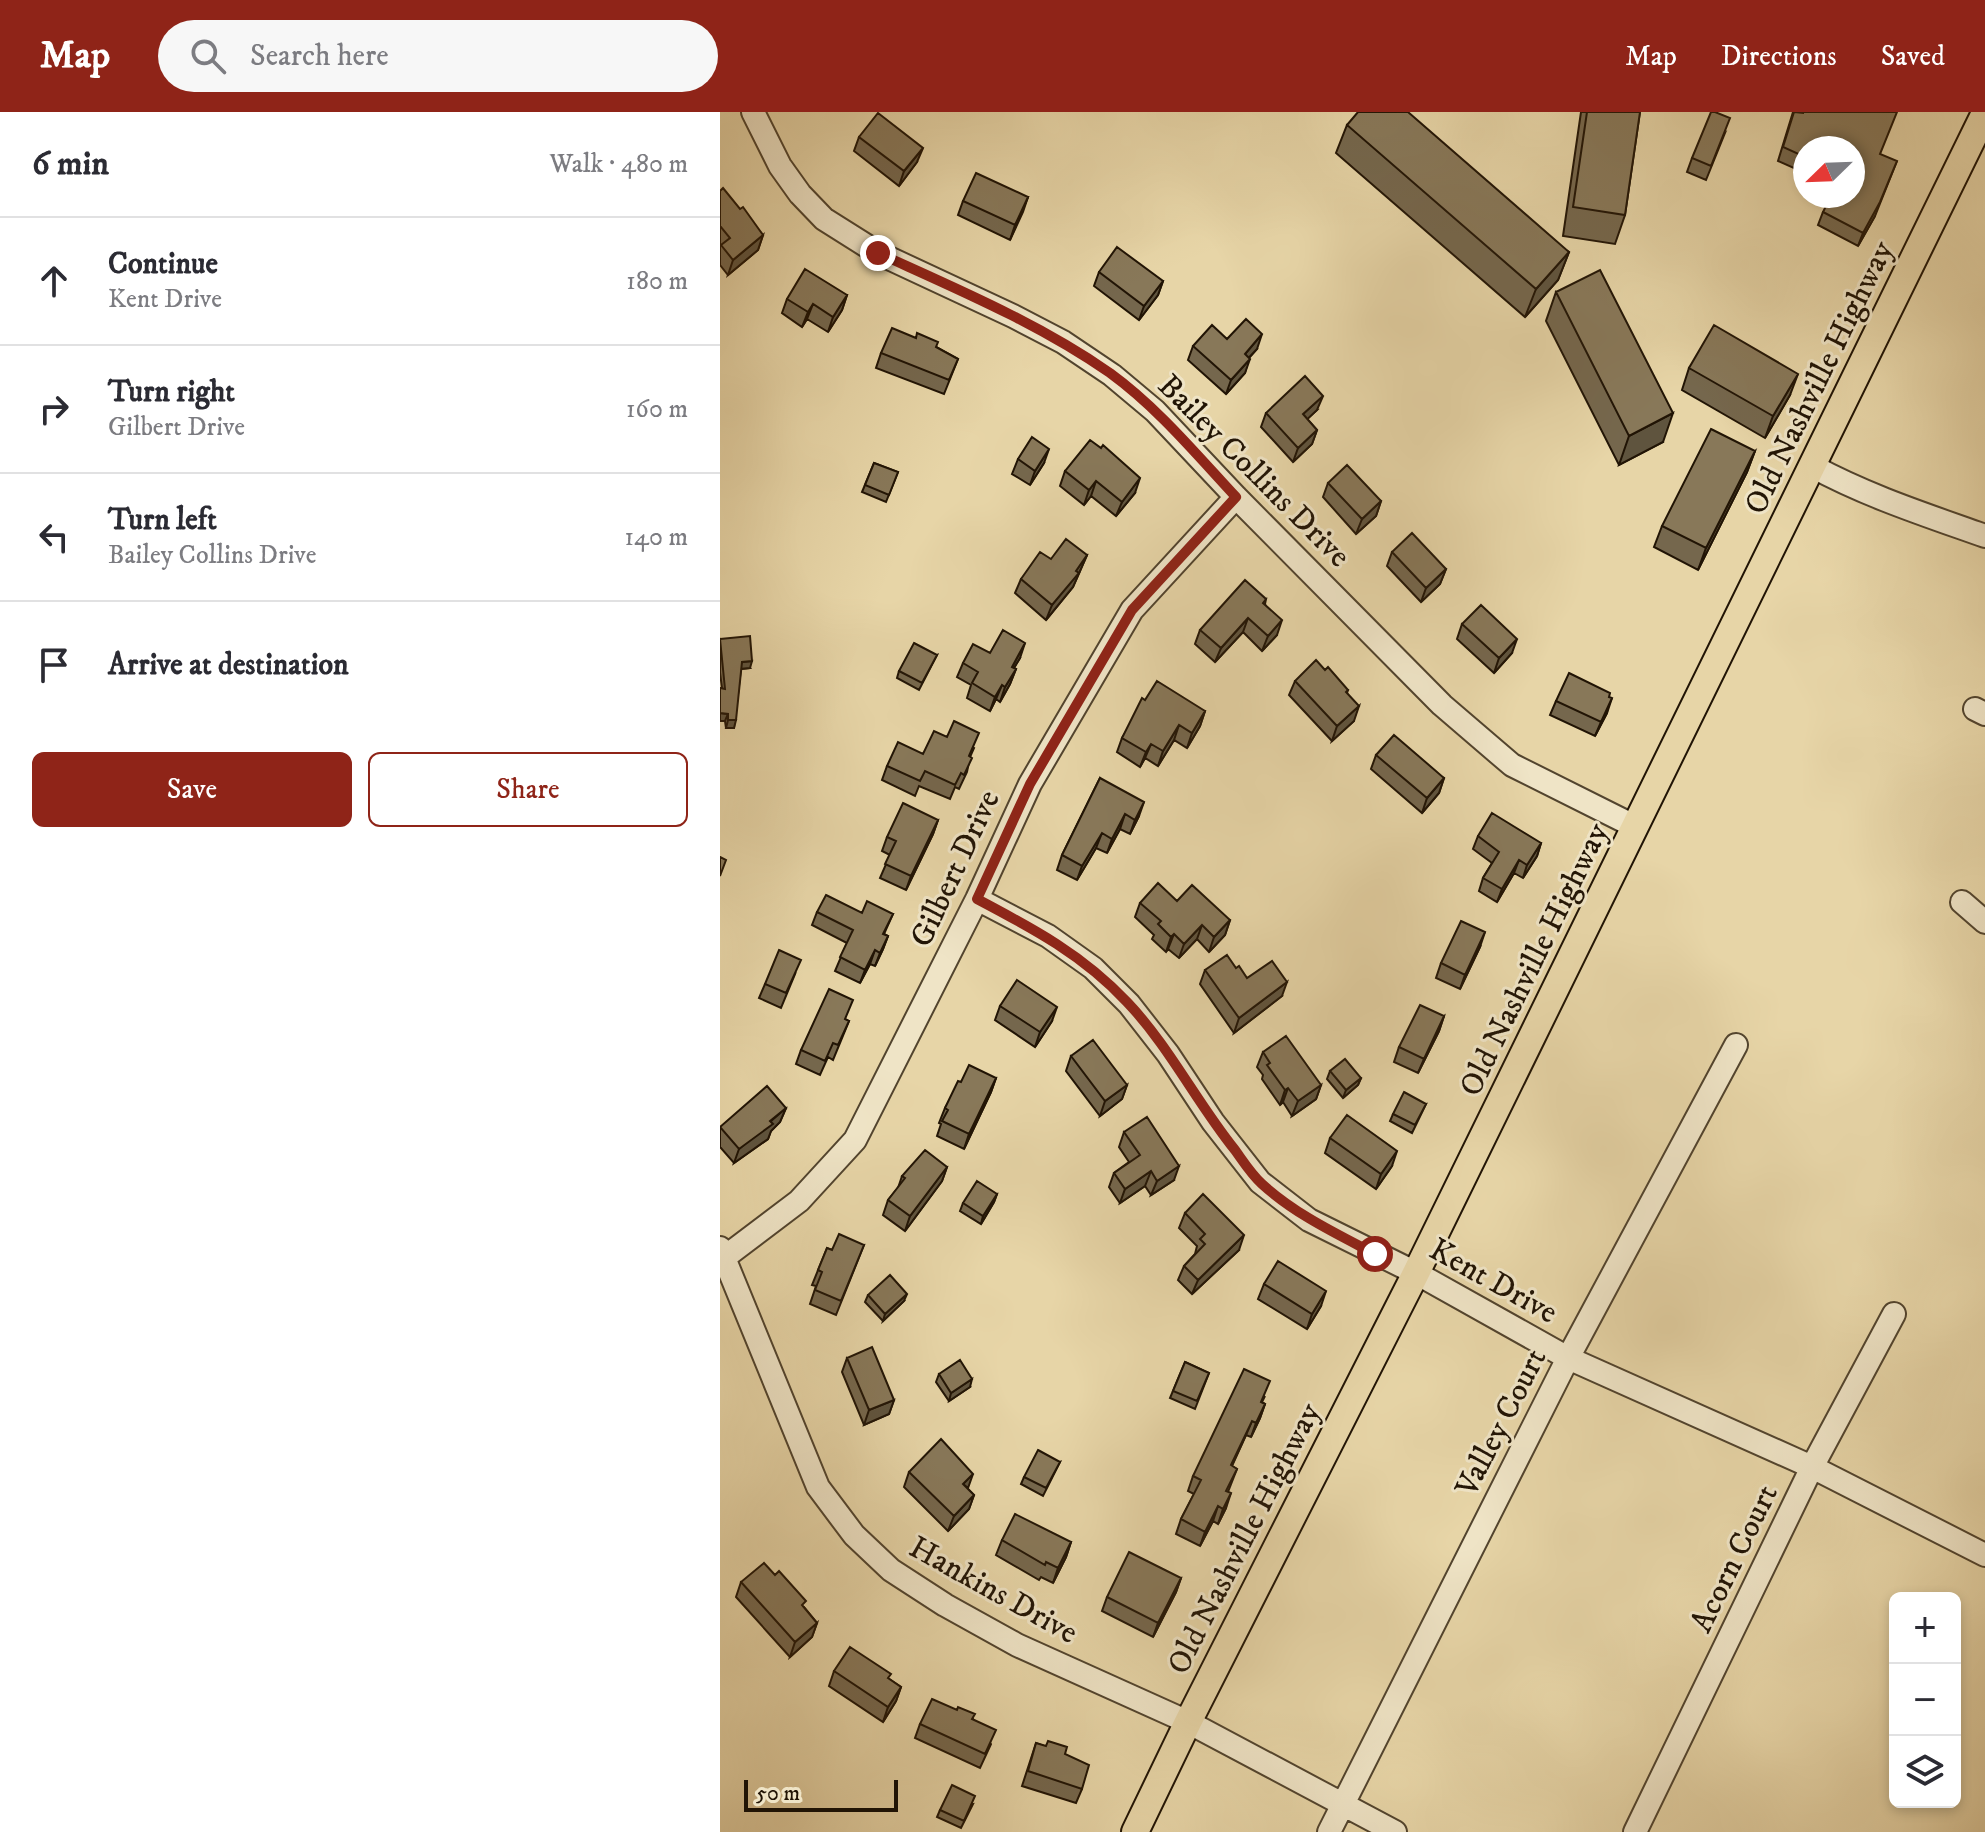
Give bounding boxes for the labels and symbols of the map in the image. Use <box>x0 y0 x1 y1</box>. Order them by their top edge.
north arrow <box>1793 136 1865 208</box>
street label: Old Nashville Highway <box>1736 234 1904 521</box>
route end <box>860 235 896 271</box>
street label: Bailey Collins Drive <box>1149 367 1358 576</box>
street label: Gilbert Drive <box>902 784 1010 954</box>
street label: Old Nashville Highway <box>1451 816 1619 1103</box>
street label: Kent Drive <box>1422 1230 1564 1333</box>
route start <box>1357 1236 1393 1272</box>
street label: Valley Court <box>1447 1342 1556 1504</box>
street label: Old Nashville Highway <box>1159 1396 1331 1681</box>
street label: Acorn Court <box>1682 1478 1788 1639</box>
street label: Hankins Drive <box>902 1528 1084 1654</box>
scale bar <box>744 1776 898 1812</box>

